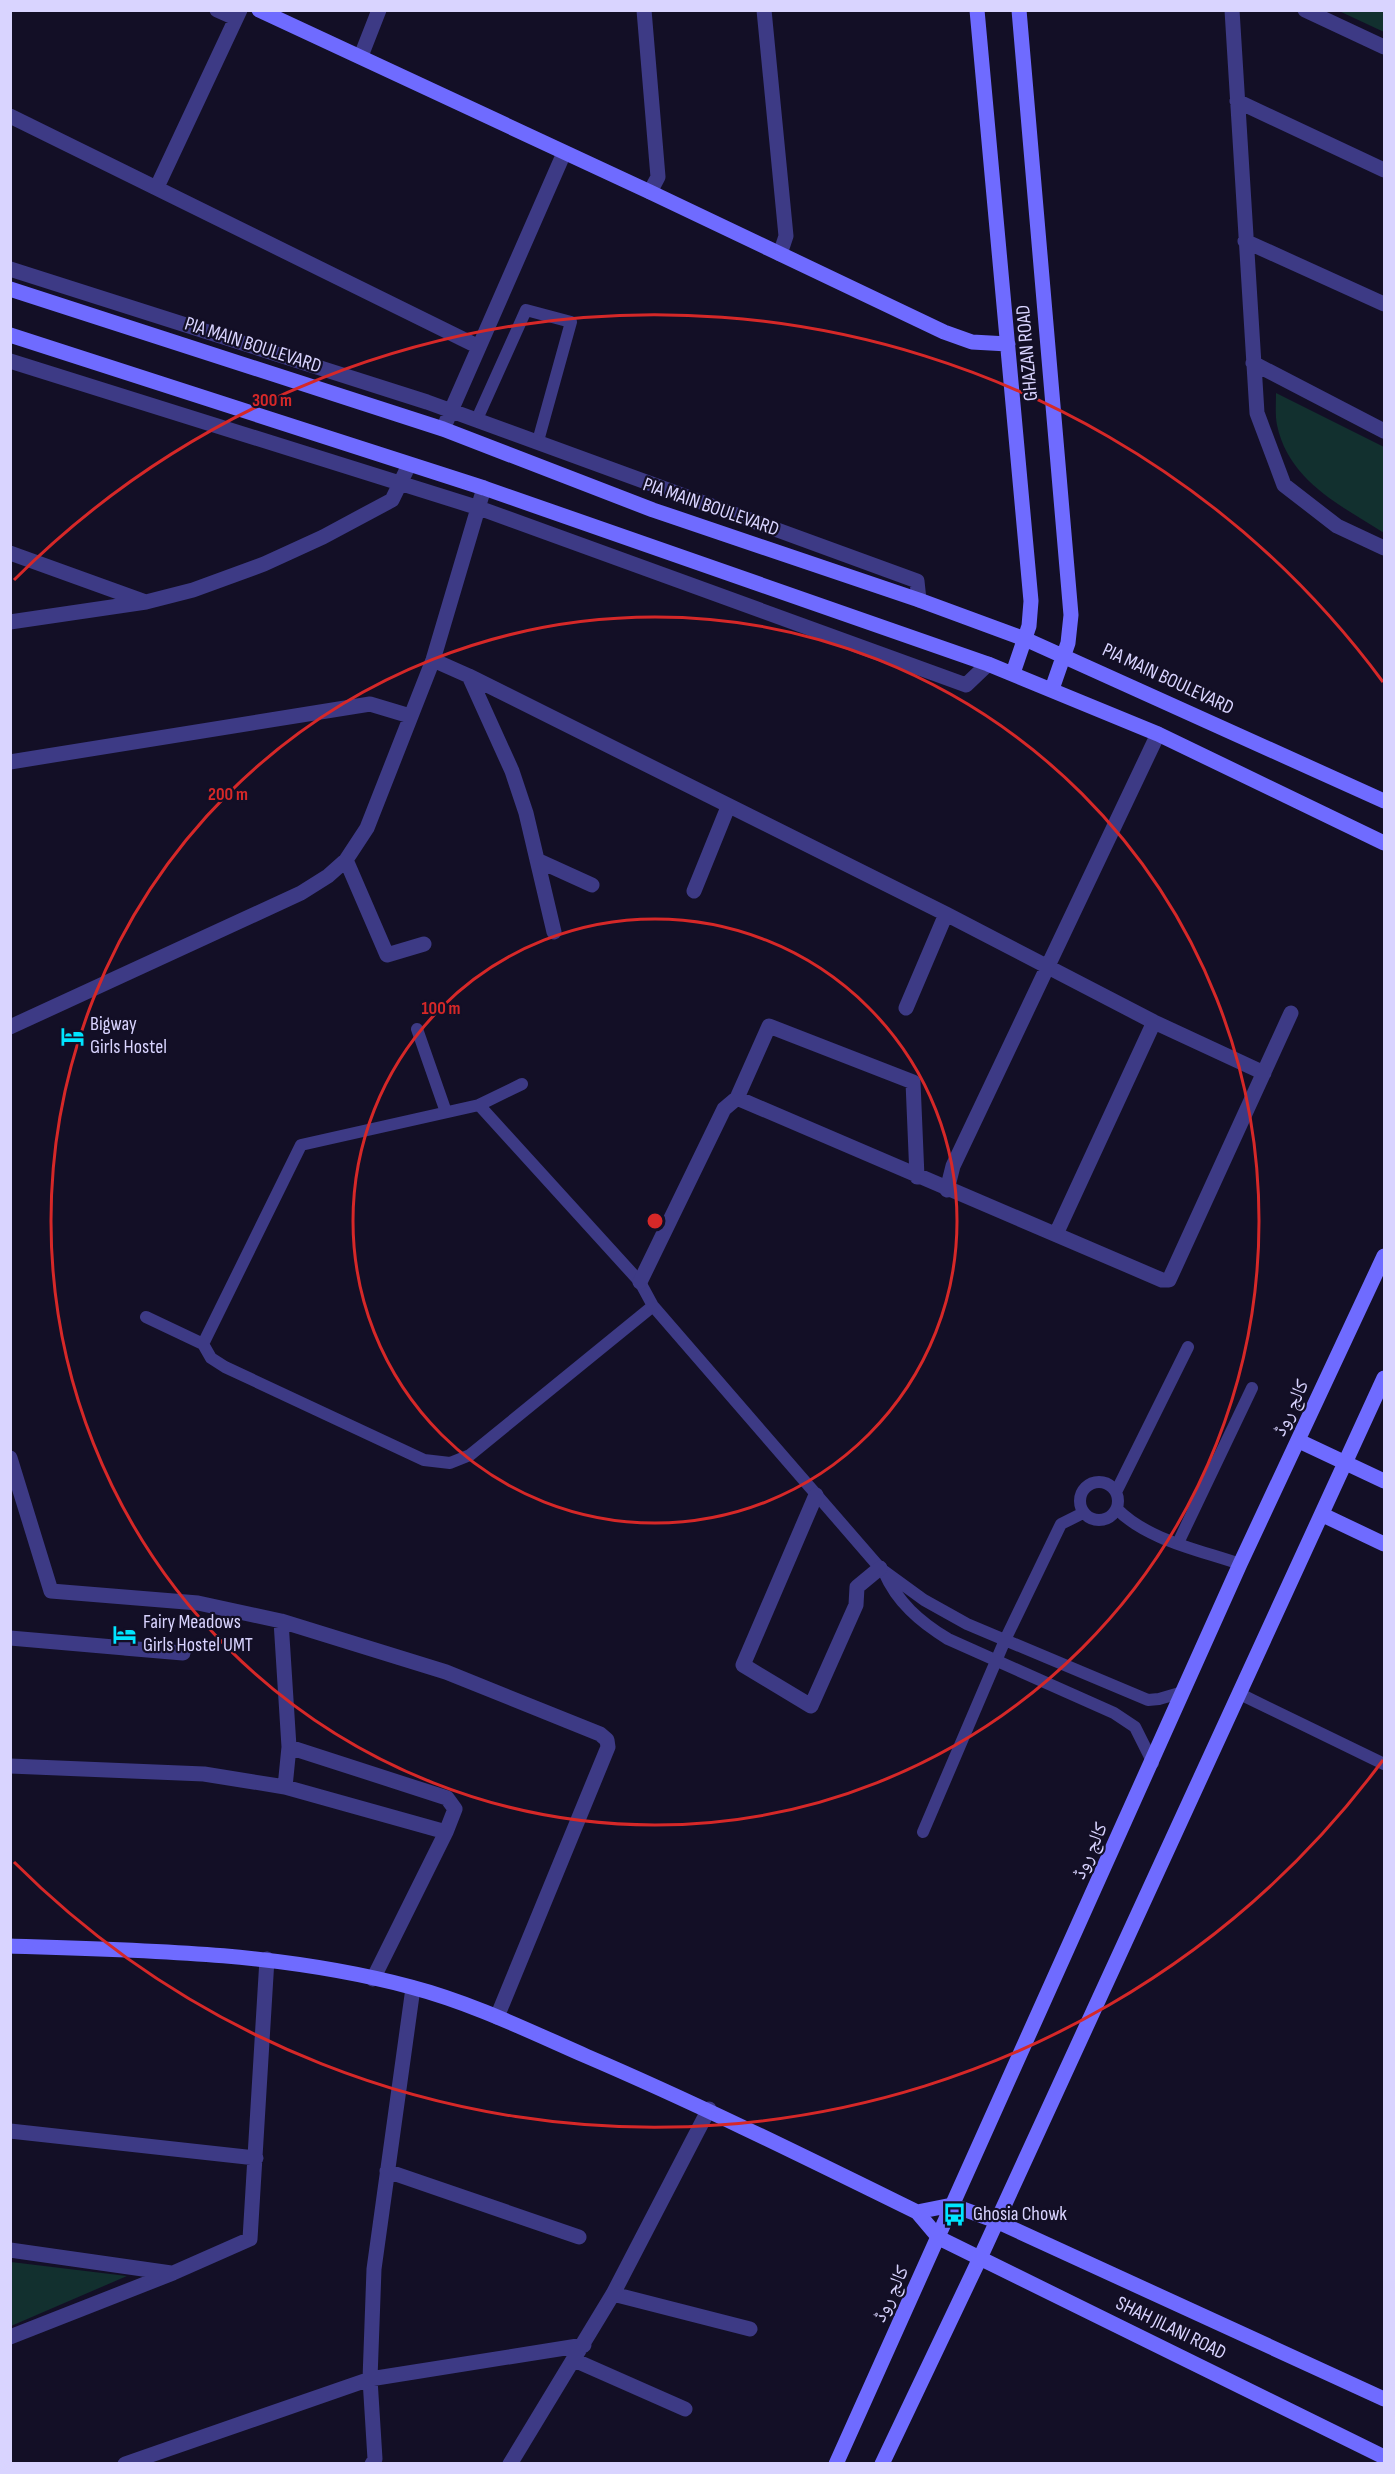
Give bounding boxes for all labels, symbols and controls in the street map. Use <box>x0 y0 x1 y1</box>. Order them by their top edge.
street label: GHAZAN ROAD <box>1011 304 1043 402</box>
street label: PIA MAIN BOULEVARD <box>182 312 324 378</box>
text: 300 m <box>252 390 292 411</box>
street label: PIA MAIN BOULEVARD <box>640 472 782 542</box>
street label: PIA MAIN BOULEVARD <box>1098 638 1238 720</box>
text: 200 m <box>208 784 248 805</box>
text: 100 m <box>422 998 461 1019</box>
place label: Bigway Girls Hostel <box>90 1012 167 1059</box>
hotel icon: Bigway Girls Hostel <box>59 1023 85 1049</box>
centre of rings <box>645 1211 665 1231</box>
street label: کالج روڈ <box>1268 1376 1314 1440</box>
place label: Fairy Meadows Girls Hostel UMT <box>143 1610 253 1657</box>
hotel icon: Fairy Meadows Girls Hostel UMT <box>112 1621 138 1647</box>
street label: کالج روڈ <box>1067 1819 1113 1883</box>
bus stop icon: Ghosia Chowk <box>942 2201 968 2227</box>
place label: Ghosia Chowk <box>973 2202 1067 2226</box>
street label: کالج روڈ <box>868 2262 914 2326</box>
street label: SHAH JILANI ROAD <box>1112 2291 1230 2365</box>

